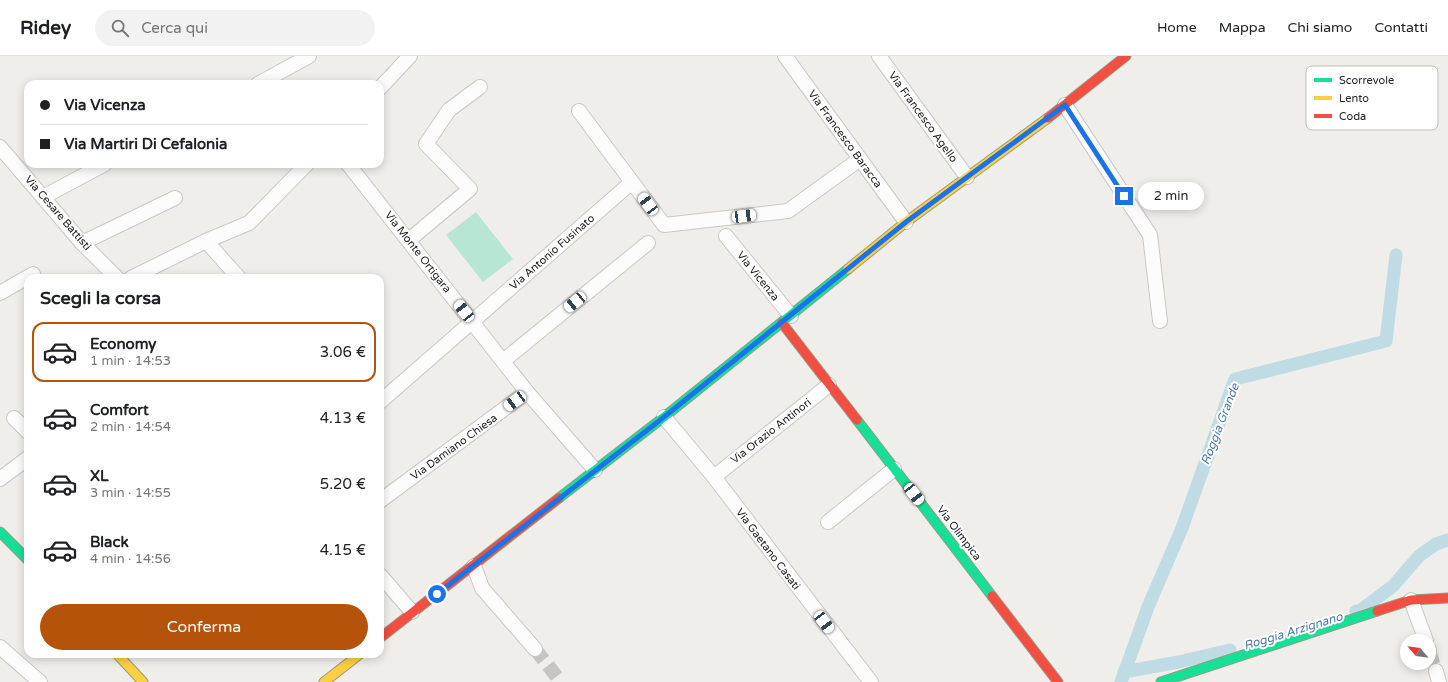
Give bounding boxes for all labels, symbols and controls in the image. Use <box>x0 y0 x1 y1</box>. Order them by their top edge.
search box <box>95 10 375 46</box>
text: Ridey <box>20 17 71 39</box>
icon: search <box>109 17 131 39</box>
text: Cerca qui <box>141 19 208 37</box>
text: Home <box>1157 19 1197 36</box>
text: Mappa <box>1219 19 1266 36</box>
text: Chi siamo <box>1288 19 1352 36</box>
text: Contatti <box>1374 19 1428 36</box>
legend <box>1306 66 1438 130</box>
street label: Via Francesco Agello <box>886 69 960 165</box>
text: Scorrevole <box>1339 74 1394 87</box>
street label: Via Francesco Baracca <box>805 88 885 190</box>
text: Lento <box>1339 92 1369 105</box>
text: Via Vicenza <box>64 96 146 114</box>
text: Coda <box>1339 110 1366 123</box>
text: Via Martiri Di Cefalonia <box>64 135 227 153</box>
street label: Via Cesare Battisti <box>22 173 94 253</box>
callout: 2 min <box>1138 182 1204 210</box>
route end <box>1115 187 1133 205</box>
text: 2 min <box>1154 188 1188 204</box>
car <box>636 191 660 217</box>
street label: Via Monte Ortigara <box>382 209 454 295</box>
car <box>731 209 757 223</box>
street label: Via Antonio Fusinato <box>507 211 597 292</box>
street label: Via Vicenza <box>734 249 782 303</box>
text: Scegli la corsa <box>40 287 161 309</box>
car <box>562 290 588 314</box>
car <box>452 298 476 324</box>
icon: car <box>42 334 78 370</box>
text: Economy <box>90 335 156 353</box>
text: 3.06 € <box>320 343 366 361</box>
text: 1 min · 14:53 <box>90 353 171 369</box>
water label: Roggia Grande <box>1198 380 1242 467</box>
car <box>502 389 528 413</box>
street label: Via Orazio Antinori <box>728 396 814 466</box>
icon: car <box>42 400 78 436</box>
text: Comfort <box>90 401 149 419</box>
text: 4.13 € <box>320 409 366 427</box>
street label: Via Damiano Chiesa <box>408 411 500 483</box>
text: 2 min · 14:54 <box>90 419 171 435</box>
icon: car <box>42 466 78 502</box>
text: XL <box>90 467 109 485</box>
text: 5.20 € <box>320 475 366 493</box>
car <box>902 481 926 507</box>
text: 3 min · 14:55 <box>90 485 171 501</box>
street label: Via Olimpica <box>934 503 984 563</box>
street label: Via Gaetano Casati <box>733 506 803 592</box>
icon: car <box>42 532 78 568</box>
text: Black <box>90 533 129 551</box>
text: 4.15 € <box>320 541 366 559</box>
text: 4 min · 14:56 <box>90 551 171 567</box>
route start <box>428 585 446 603</box>
button: Conferma <box>40 604 368 650</box>
car <box>812 609 836 635</box>
water label: Roggia Arzignano <box>1242 609 1345 653</box>
north arrow <box>1400 634 1436 670</box>
map controls <box>1400 634 1436 670</box>

